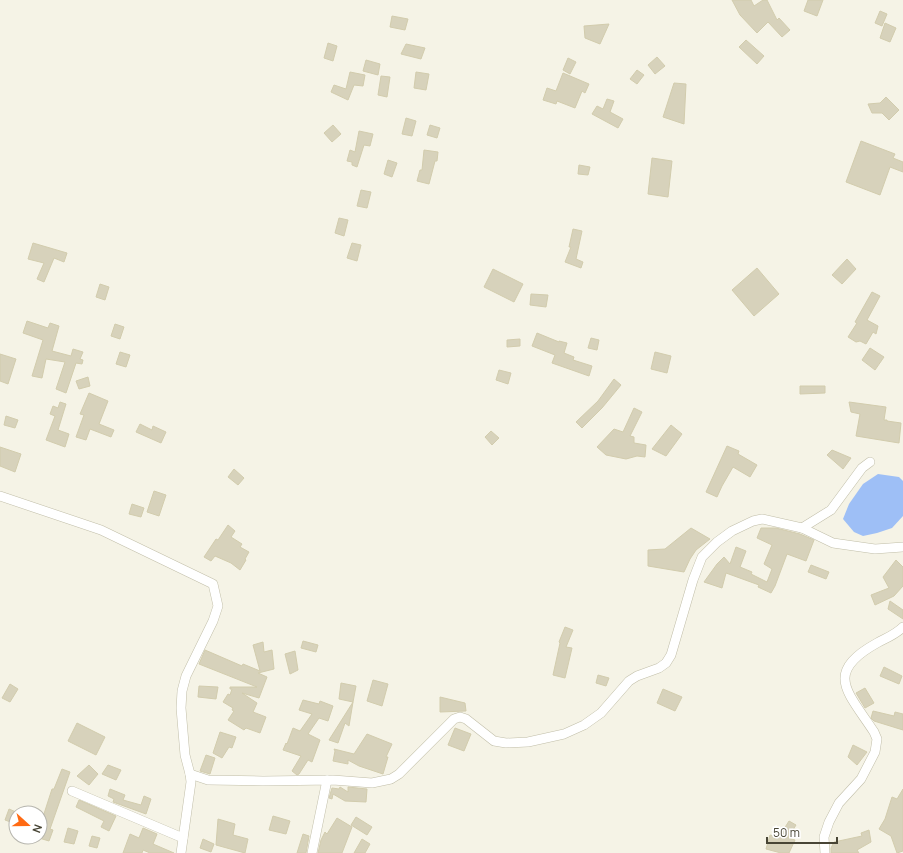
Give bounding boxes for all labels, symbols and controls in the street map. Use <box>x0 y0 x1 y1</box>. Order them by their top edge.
north arrow <box>8 805 48 845</box>
scale bar <box>767 819 837 845</box>
text: N <box>29 822 46 835</box>
text: 50 m <box>773 824 800 841</box>

